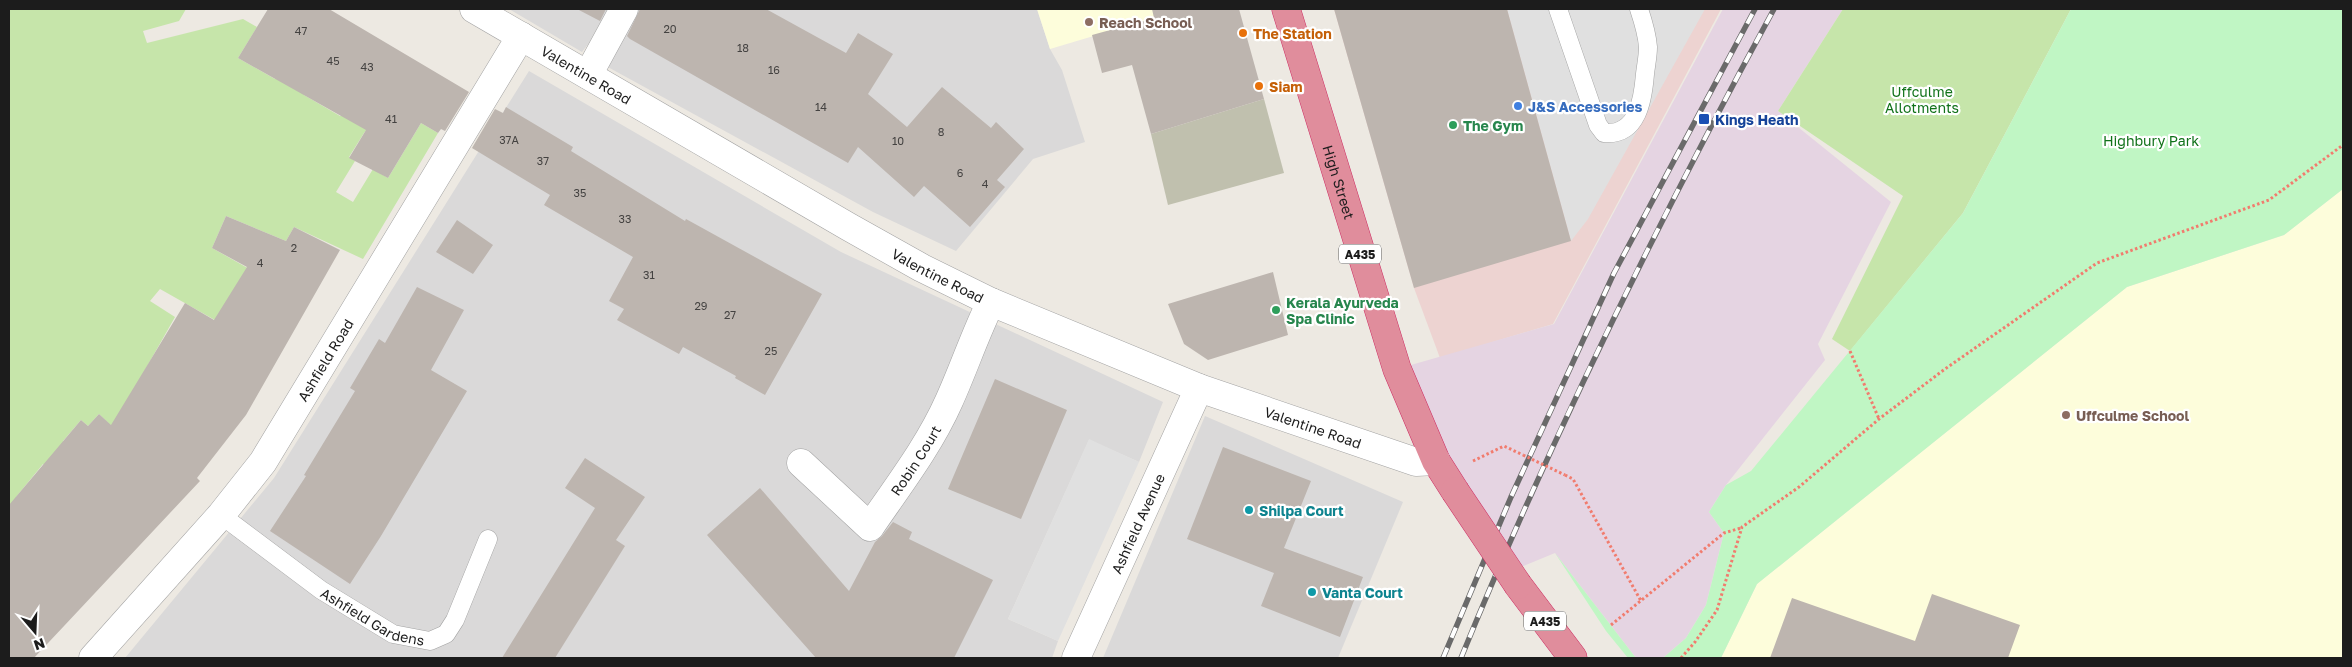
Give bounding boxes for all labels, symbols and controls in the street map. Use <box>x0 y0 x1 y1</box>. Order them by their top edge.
place label: Reach School <box>1099 14 1193 31</box>
marker: Reach School <box>1083 16 1095 28</box>
house number: 20 <box>663 22 677 35</box>
house number: 47 <box>295 24 307 37</box>
place label: The Station <box>1253 25 1332 42</box>
marker: The Station <box>1237 27 1249 39</box>
house number: 18 <box>737 41 749 54</box>
street label: Valentine Road <box>538 42 634 107</box>
house number: 45 <box>326 54 340 67</box>
house number: 43 <box>360 60 374 73</box>
house number: 16 <box>768 63 780 76</box>
place label: Siam <box>1269 78 1303 95</box>
marker: Siam <box>1253 80 1265 92</box>
park label: Uffculme Allotments <box>1885 83 1959 116</box>
place label: J&S Accessories <box>1528 98 1643 115</box>
house number: 14 <box>815 100 827 113</box>
marker: J&S Accessories <box>1512 100 1524 112</box>
place label: Kings Heath <box>1715 111 1799 128</box>
house number: 41 <box>385 112 397 125</box>
marker: Kings Heath <box>1697 112 1711 126</box>
place label: The Gym <box>1463 117 1523 134</box>
marker: The Gym <box>1447 119 1459 131</box>
house number: 8 <box>938 125 945 138</box>
park label: Highbury Park <box>2103 132 2199 149</box>
house number: 37A <box>499 133 519 146</box>
house number: 10 <box>892 134 904 147</box>
street label: High Street <box>1320 143 1359 221</box>
house number: 37 <box>537 154 549 167</box>
house number: 6 <box>957 166 964 179</box>
house number: 4 <box>982 177 989 190</box>
house number: 35 <box>574 186 586 199</box>
house number: 33 <box>619 212 631 225</box>
house number: 2 <box>291 241 297 254</box>
street label: Valentine Road <box>889 244 987 306</box>
road number: A435 <box>1339 244 1381 264</box>
house number: 4 <box>257 256 264 269</box>
house number: 31 <box>643 268 655 281</box>
place label: Kerala Ayurveda Spa Clinic <box>1286 294 1399 327</box>
house number: 29 <box>694 299 708 312</box>
marker: Kerala Ayurveda Spa Clinic <box>1270 304 1282 316</box>
house number: 27 <box>724 308 736 321</box>
street label: Ashfield Road <box>293 316 356 404</box>
house number: 25 <box>765 344 777 357</box>
street label: Valentine Road <box>1262 402 1364 451</box>
place label: Uffculme School <box>2076 407 2189 424</box>
marker: Uffculme School <box>2060 409 2072 421</box>
street label: Robin Court <box>886 422 944 498</box>
street label: Ashfield Avenue <box>1107 471 1168 576</box>
place label: Shilpa Court <box>1259 502 1344 519</box>
marker: Shilpa Court <box>1243 504 1255 516</box>
street label: Ashfield Gardens <box>318 584 426 648</box>
place label: Vanta Court <box>1322 584 1403 601</box>
marker: Vanta Court <box>1306 586 1318 598</box>
north arrow <box>10 607 60 657</box>
road number: A435 <box>1524 612 1566 630</box>
text: N <box>32 635 47 655</box>

